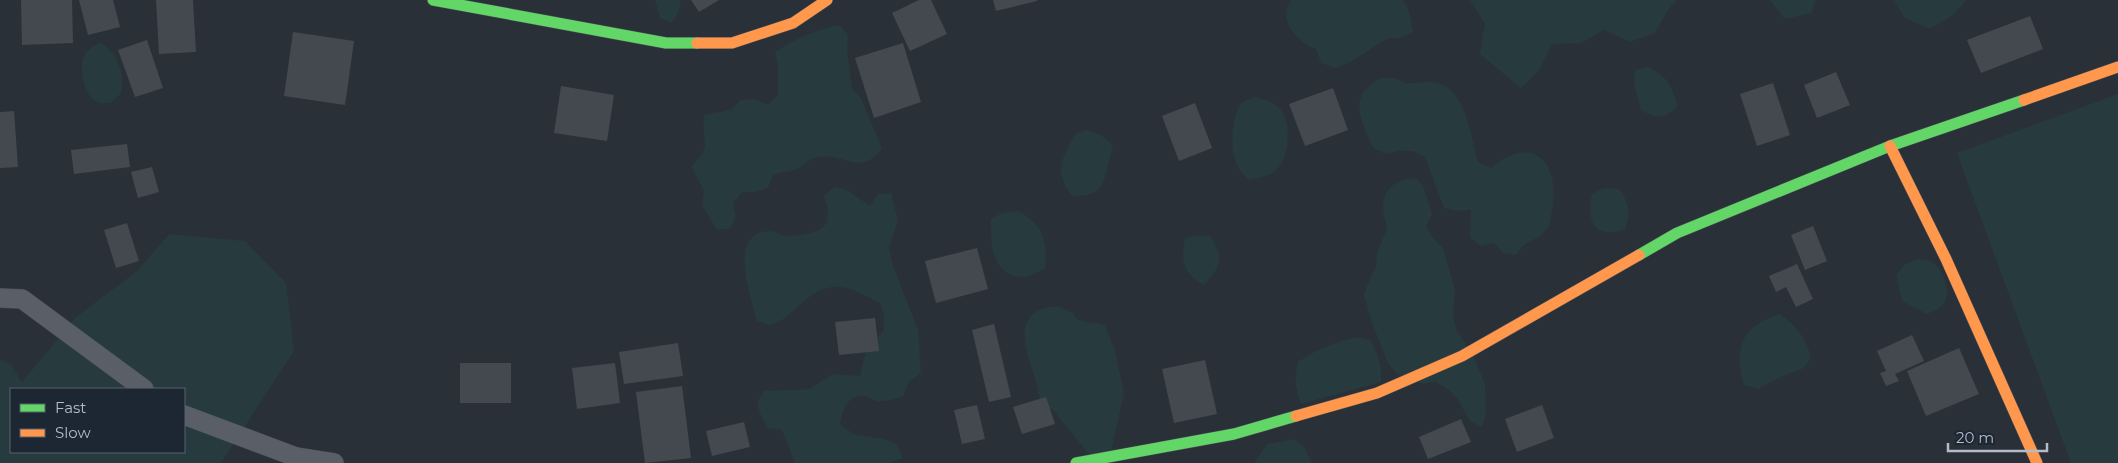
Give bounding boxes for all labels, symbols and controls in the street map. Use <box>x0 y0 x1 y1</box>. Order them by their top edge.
legend <box>10 388 185 453</box>
text: Fast <box>55 398 86 417</box>
scale bar <box>1948 420 2047 452</box>
text: Slow <box>55 423 91 442</box>
text: 20 m <box>1956 428 1994 447</box>

